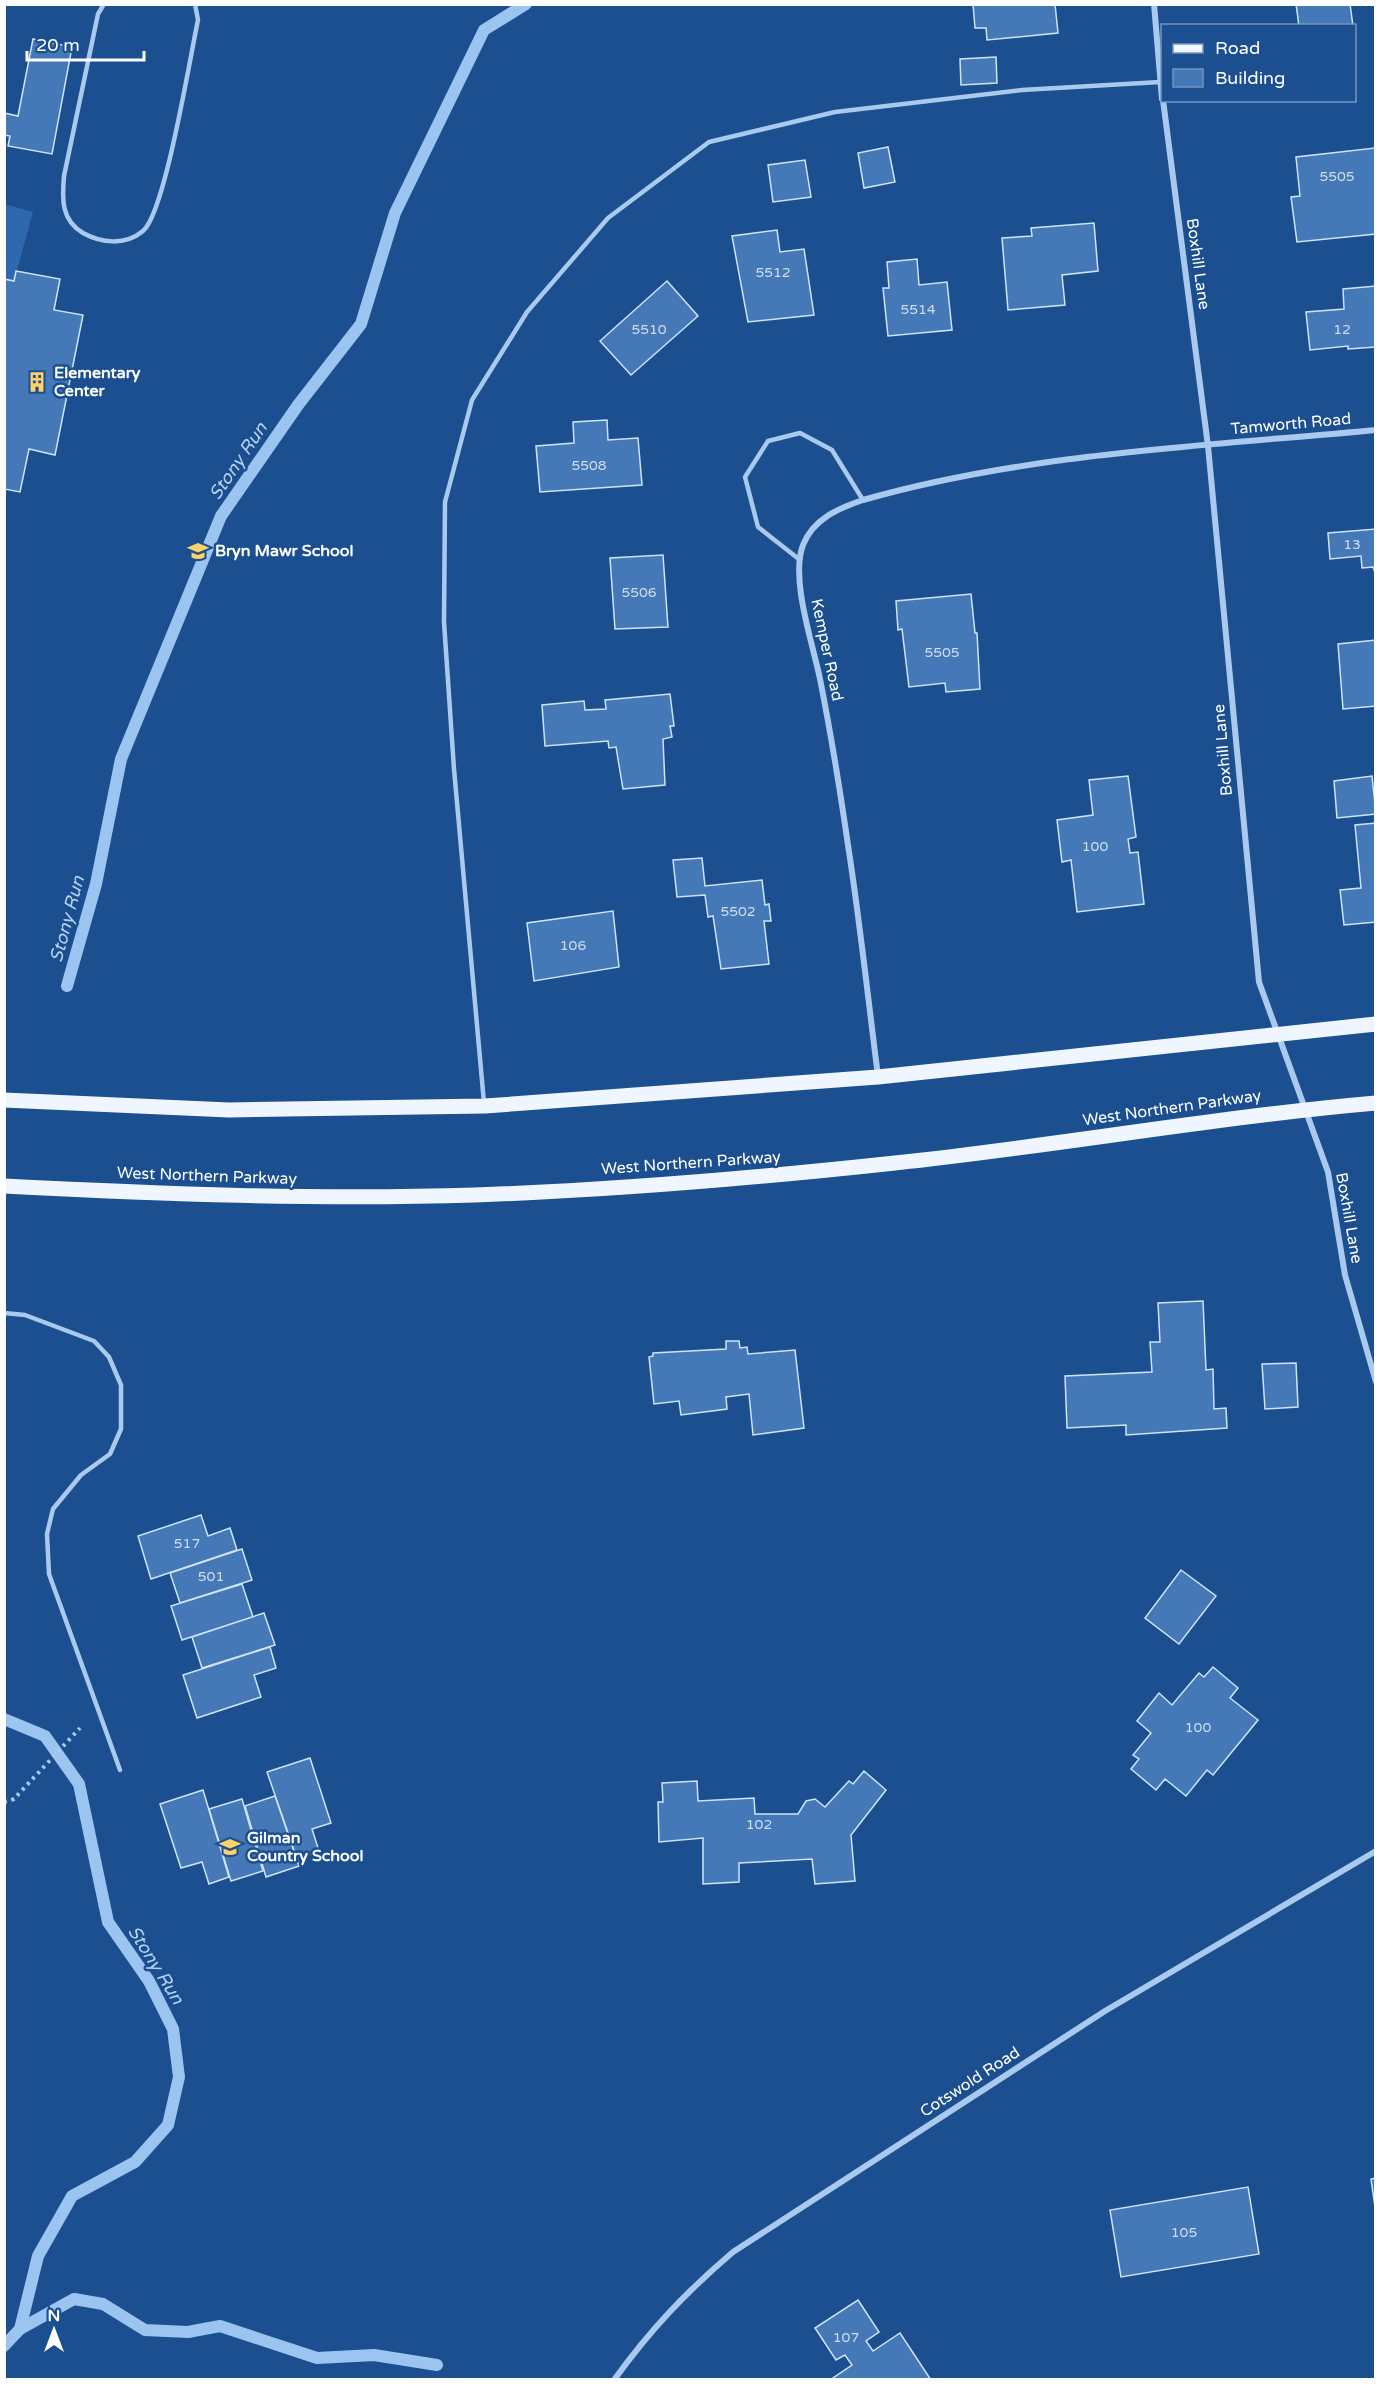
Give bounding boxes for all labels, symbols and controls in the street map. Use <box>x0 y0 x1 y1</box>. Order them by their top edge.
scale bar <box>27 24 144 62</box>
legend <box>1161 24 1356 102</box>
text: 20 m <box>36 34 80 56</box>
text: Road <box>1215 37 1260 59</box>
text: Building <box>1215 67 1285 89</box>
house number: 5505 <box>1319 168 1355 185</box>
street label: Boxhill Lane <box>1182 217 1214 311</box>
house number: 5512 <box>755 264 791 281</box>
house number: 5514 <box>900 301 936 318</box>
house number: 5510 <box>631 321 667 338</box>
house number: 12 <box>1333 321 1351 338</box>
place label: Elementary Center <box>54 363 141 401</box>
building icon: Elementary Center <box>25 370 49 394</box>
street label: Tamworth Road <box>1230 409 1352 439</box>
water label: Stony Run <box>204 417 272 504</box>
house number: 5508 <box>571 457 607 474</box>
house number: 13 <box>1343 536 1361 553</box>
school or university icon: Bryn Mawr School <box>186 539 210 563</box>
place label: Bryn Mawr School <box>215 541 353 561</box>
house number: 5506 <box>621 584 657 601</box>
street label: Kemper Road <box>806 597 848 703</box>
house number: 5505 <box>924 644 960 661</box>
street label: Boxhill Lane <box>1209 703 1237 797</box>
house number: 100 <box>1082 838 1108 855</box>
water label: Stony Run <box>45 873 89 964</box>
house number: 5502 <box>720 903 756 920</box>
house number: 106 <box>560 937 586 954</box>
street label: West Northern Parkway <box>1081 1086 1263 1130</box>
street label: West Northern Parkway <box>601 1147 782 1179</box>
street label: West Northern Parkway <box>117 1163 298 1189</box>
street label: Boxhill Lane <box>1331 1171 1367 1265</box>
house number: 517 <box>174 1535 200 1552</box>
house number: 501 <box>198 1568 224 1585</box>
house number: 100 <box>1185 1719 1211 1736</box>
house number: 102 <box>746 1816 772 1833</box>
place label: Gilman Country School <box>247 1828 363 1866</box>
school or university icon: Gilman Country School <box>218 1835 242 1859</box>
water label: Stony Run <box>123 1922 189 2009</box>
street label: Cotswold Road <box>916 2042 1024 2122</box>
house number: 105 <box>1171 2224 1197 2241</box>
north arrow <box>24 2300 84 2360</box>
text: N <box>48 2306 60 2326</box>
house number: 107 <box>833 2329 859 2346</box>

